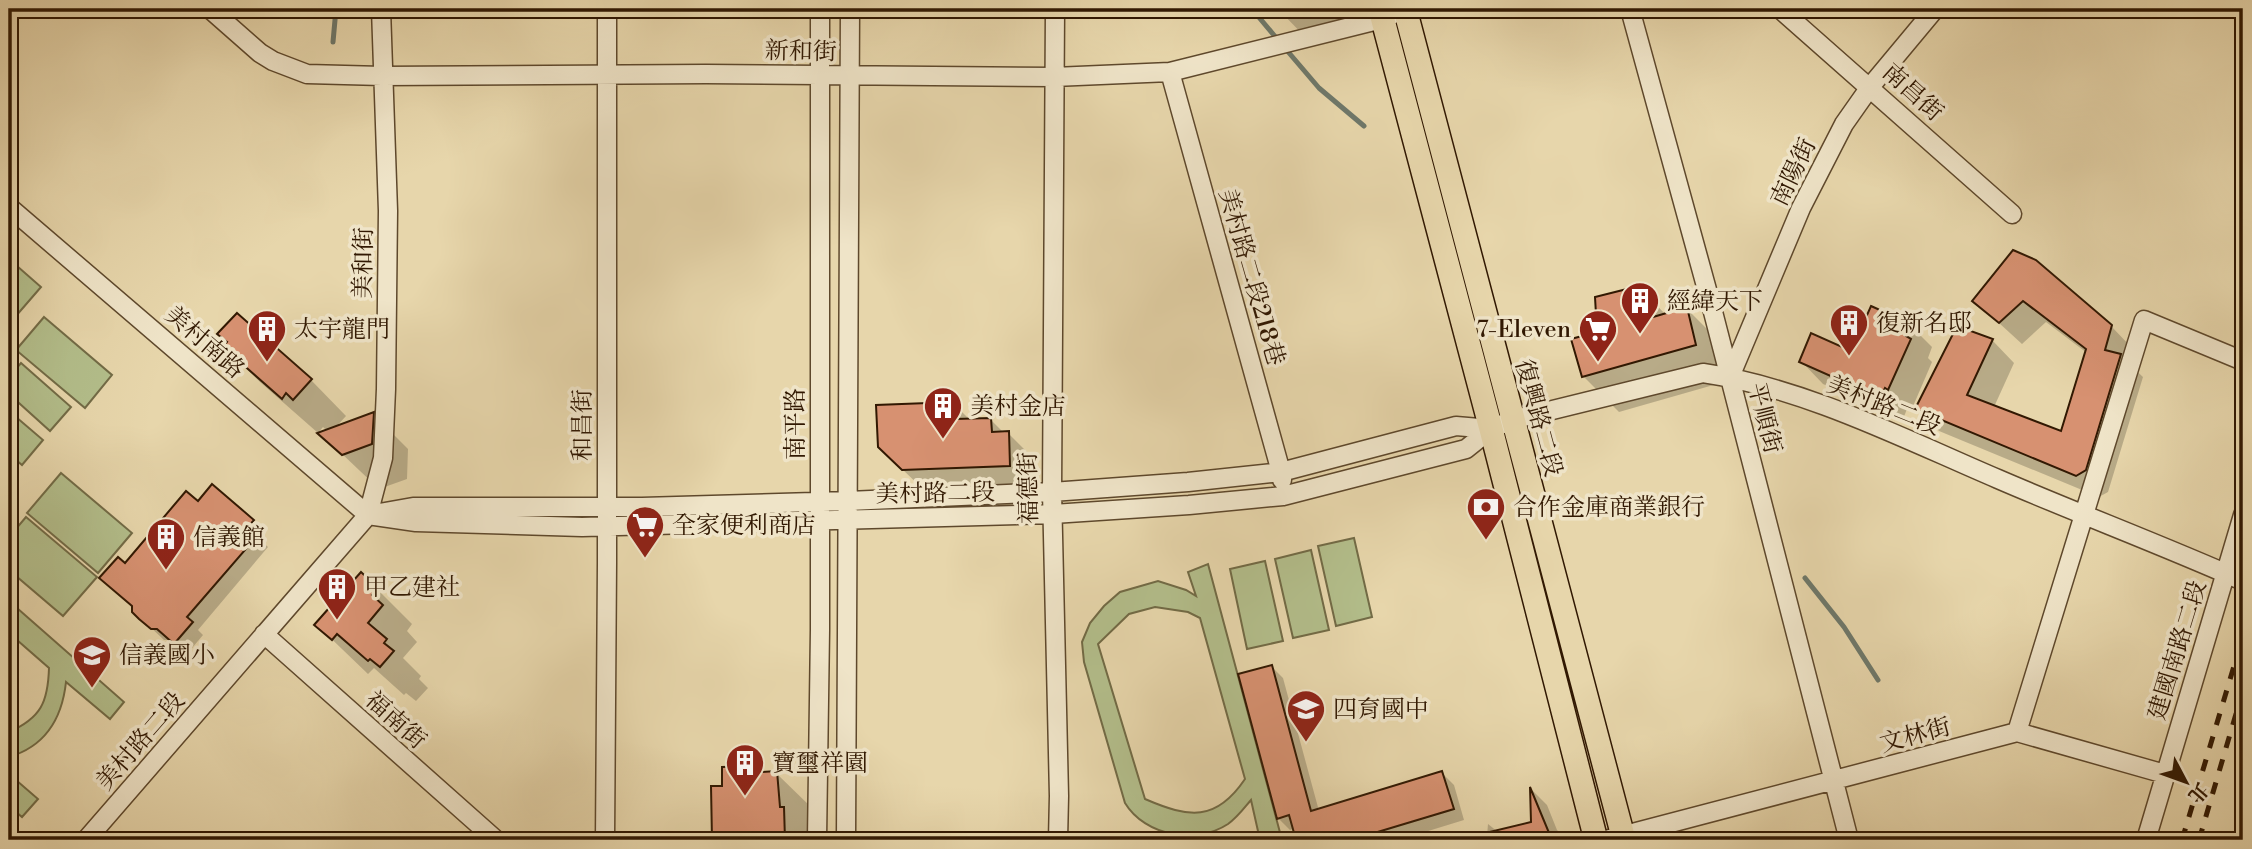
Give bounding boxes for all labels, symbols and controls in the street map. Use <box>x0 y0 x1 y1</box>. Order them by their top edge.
street label: 新和街 <box>765 36 837 68</box>
street label: 南昌街 <box>1876 58 1949 128</box>
street label: 南陽街 <box>1765 134 1823 211</box>
street label: 美村路二段218巷 <box>1211 185 1291 369</box>
street label: 美和街 <box>348 227 380 299</box>
building icon: 經緯天下 <box>1619 280 1661 335</box>
place label: 經緯天下 <box>1667 287 1763 317</box>
street label: 美村南路 <box>158 300 250 386</box>
building icon: 復新名邸 <box>1828 302 1870 357</box>
building icon: 太宇龍門 <box>246 308 288 363</box>
supermarket icon: 7-Eleven <box>1577 308 1619 363</box>
place label: 復新名邸 <box>1876 309 1972 339</box>
place label: 太宇龍門 <box>294 315 390 345</box>
place label: 7-Eleven <box>1476 315 1571 345</box>
street label: 復興路二段 <box>1508 356 1568 480</box>
street label: 美村路二段 <box>1822 370 1945 442</box>
street label: 平順街 <box>1741 380 1787 457</box>
building icon: 美村金店 <box>922 385 964 440</box>
street label: 南平路 <box>781 388 811 460</box>
street label: 和昌街 <box>568 389 598 461</box>
place label: 美村金店 <box>970 392 1066 422</box>
street label: 福德街 <box>1013 452 1045 524</box>
street label: 美村路二段 <box>875 478 995 510</box>
bank icon: 合作金庫商業銀行 <box>1465 486 1507 541</box>
place label: 合作金庫商業銀行 <box>1513 493 1705 523</box>
supermarket icon: 全家便利商店 <box>624 504 666 559</box>
place label: 全家便利商店 <box>672 511 816 541</box>
building icon: 信義館 <box>145 516 187 571</box>
place label: 信義館 <box>193 523 265 553</box>
building icon: 甲乙建社 <box>316 566 358 621</box>
place label: 甲乙建社 <box>364 573 460 603</box>
street label: 建國南路二段 <box>2143 577 2213 724</box>
school or university icon: 信義國小 <box>71 634 113 689</box>
place label: 信義國小 <box>119 641 215 671</box>
street label: 福南街 <box>359 686 432 756</box>
street label: 美村路二段 <box>90 687 191 797</box>
school or university icon: 四育國中 <box>1285 688 1327 743</box>
place label: 四育國中 <box>1333 695 1429 725</box>
street label: 文林街 <box>1877 712 1954 760</box>
building icon: 寶璽祥園 <box>724 742 766 797</box>
north arrow <box>2150 748 2220 818</box>
place label: 寶璽祥園 <box>772 749 868 779</box>
text: 北 <box>2183 777 2213 808</box>

